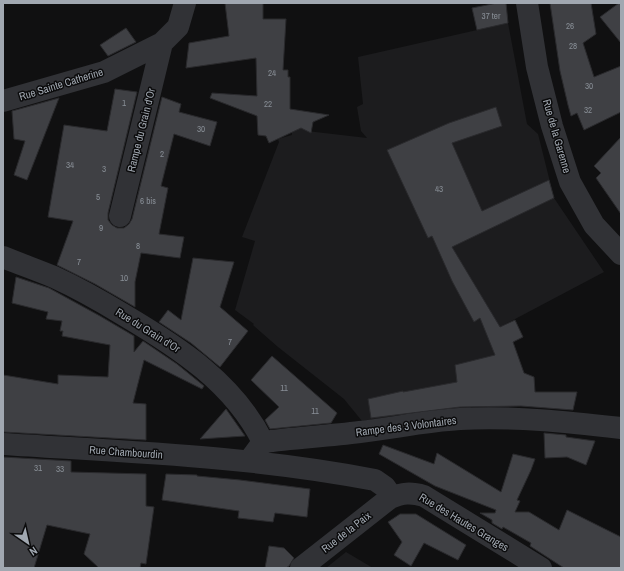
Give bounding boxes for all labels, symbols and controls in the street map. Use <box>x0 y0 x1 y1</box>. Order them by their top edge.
house number: 37 ter <box>482 10 501 22</box>
house number: 26 <box>566 20 574 32</box>
house number: 28 <box>569 40 577 52</box>
street label: Rue Sainte Catherine <box>17 65 105 103</box>
house number: 24 <box>268 67 276 79</box>
house number: 30 <box>585 80 593 92</box>
street label: Rampe du Grain d'Or <box>124 87 158 173</box>
house number: 1 <box>122 97 126 109</box>
street label: Rue de la Garenne <box>540 97 574 175</box>
house number: 22 <box>264 98 272 110</box>
house number: 32 <box>584 104 592 116</box>
house number: 30 <box>197 123 205 135</box>
house number: 2 <box>160 148 164 160</box>
house number: 34 <box>66 159 74 171</box>
house number: 3 <box>102 163 106 175</box>
house number: 43 <box>435 183 443 195</box>
house number: 5 <box>96 191 100 203</box>
house number: 6 bis <box>140 195 156 207</box>
house number: 9 <box>99 222 103 234</box>
house number: 8 <box>136 240 140 252</box>
house number: 7 <box>77 256 81 268</box>
house number: 10 <box>120 272 128 284</box>
street label: Rue du Grain d'Or <box>113 305 183 355</box>
house number: 7 <box>228 336 232 348</box>
house number: 11 <box>280 382 288 394</box>
house number: 11 <box>311 405 319 417</box>
street label: Rampe des 3 Volontaires <box>355 413 458 439</box>
street label: Rue Chambourdin <box>89 442 163 462</box>
house number: 31 <box>34 462 42 474</box>
house number: 33 <box>56 463 64 475</box>
street label: Rue des Hautes Granges <box>417 490 512 554</box>
street label: Rue de la Paix <box>318 508 374 556</box>
north arrow <box>8 523 48 563</box>
text: N <box>27 544 40 559</box>

